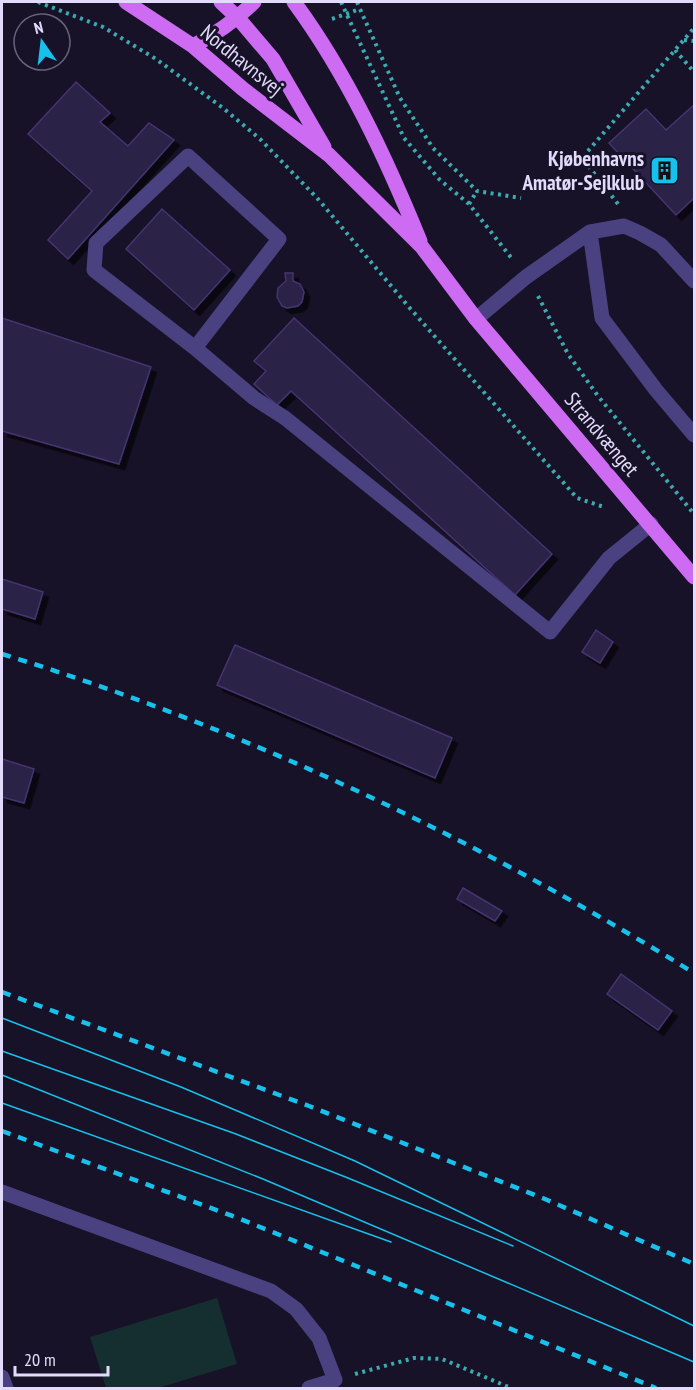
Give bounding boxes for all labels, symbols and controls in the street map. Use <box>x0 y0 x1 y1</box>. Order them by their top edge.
north arrow <box>12 12 72 72</box>
text: N <box>32 17 45 38</box>
street label: Nordhavnsvej <box>195 18 289 102</box>
place label: Kjøbenhavns Amatør-Sejlklub <box>521 145 644 196</box>
building icon: Kjøbenhavns Amatør-Sejlklub <box>649 154 681 186</box>
street label: Strandvænget <box>559 386 645 482</box>
scale bar <box>15 1339 108 1377</box>
text: 20 m <box>24 1348 56 1371</box>

